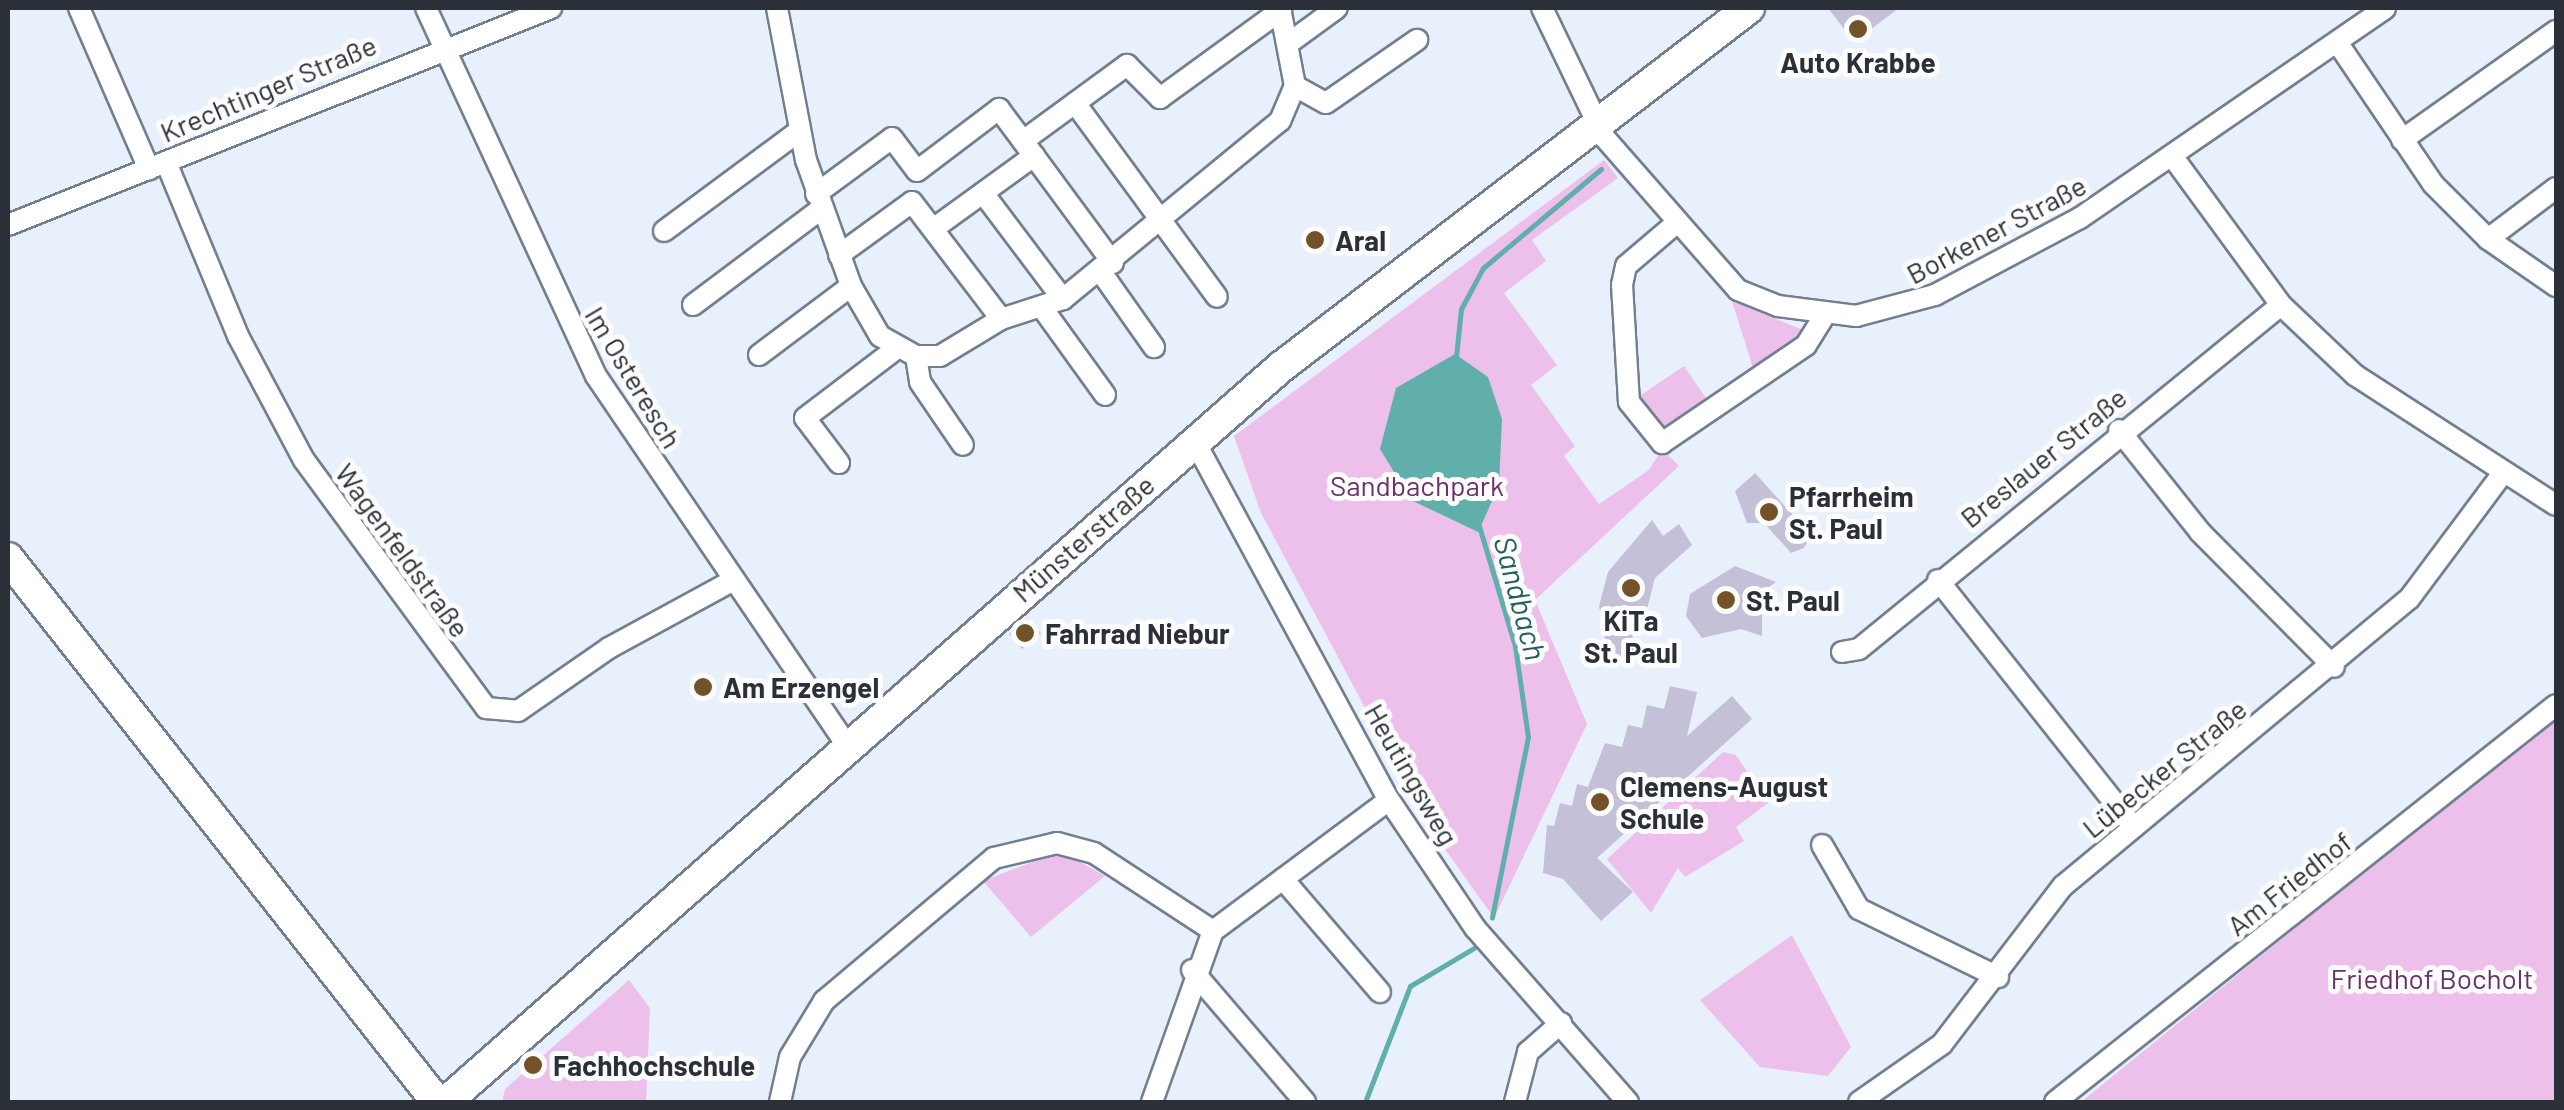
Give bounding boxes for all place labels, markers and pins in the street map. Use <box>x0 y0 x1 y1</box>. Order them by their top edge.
marker: Auto Krabbe <box>1847 18 1869 40</box>
place label: Auto Krabbe <box>1780 45 1936 79</box>
place label: Aral <box>1335 223 1386 257</box>
marker: Aral <box>1304 229 1326 251</box>
place label: Pfarrheim St. Paul <box>1789 479 1914 545</box>
marker: Pfarrheim St. Paul <box>1758 501 1780 523</box>
marker: KiTa St. Paul <box>1620 577 1642 599</box>
place label: St. Paul <box>1746 583 1840 617</box>
marker: St. Paul <box>1715 589 1737 611</box>
place label: KiTa St. Paul <box>1584 603 1678 669</box>
place label: Fahrrad Niebur <box>1045 616 1230 650</box>
marker: Fahrrad Niebur <box>1014 622 1036 644</box>
place label: Am Erzengel <box>723 670 879 704</box>
marker: Am Erzengel <box>692 676 714 698</box>
place label: Clemens-August Schule <box>1620 769 1828 835</box>
marker: Clemens-August Schule <box>1589 791 1611 813</box>
place label: Fachhochschule <box>553 1048 755 1082</box>
marker: Fachhochschule <box>522 1054 544 1076</box>

